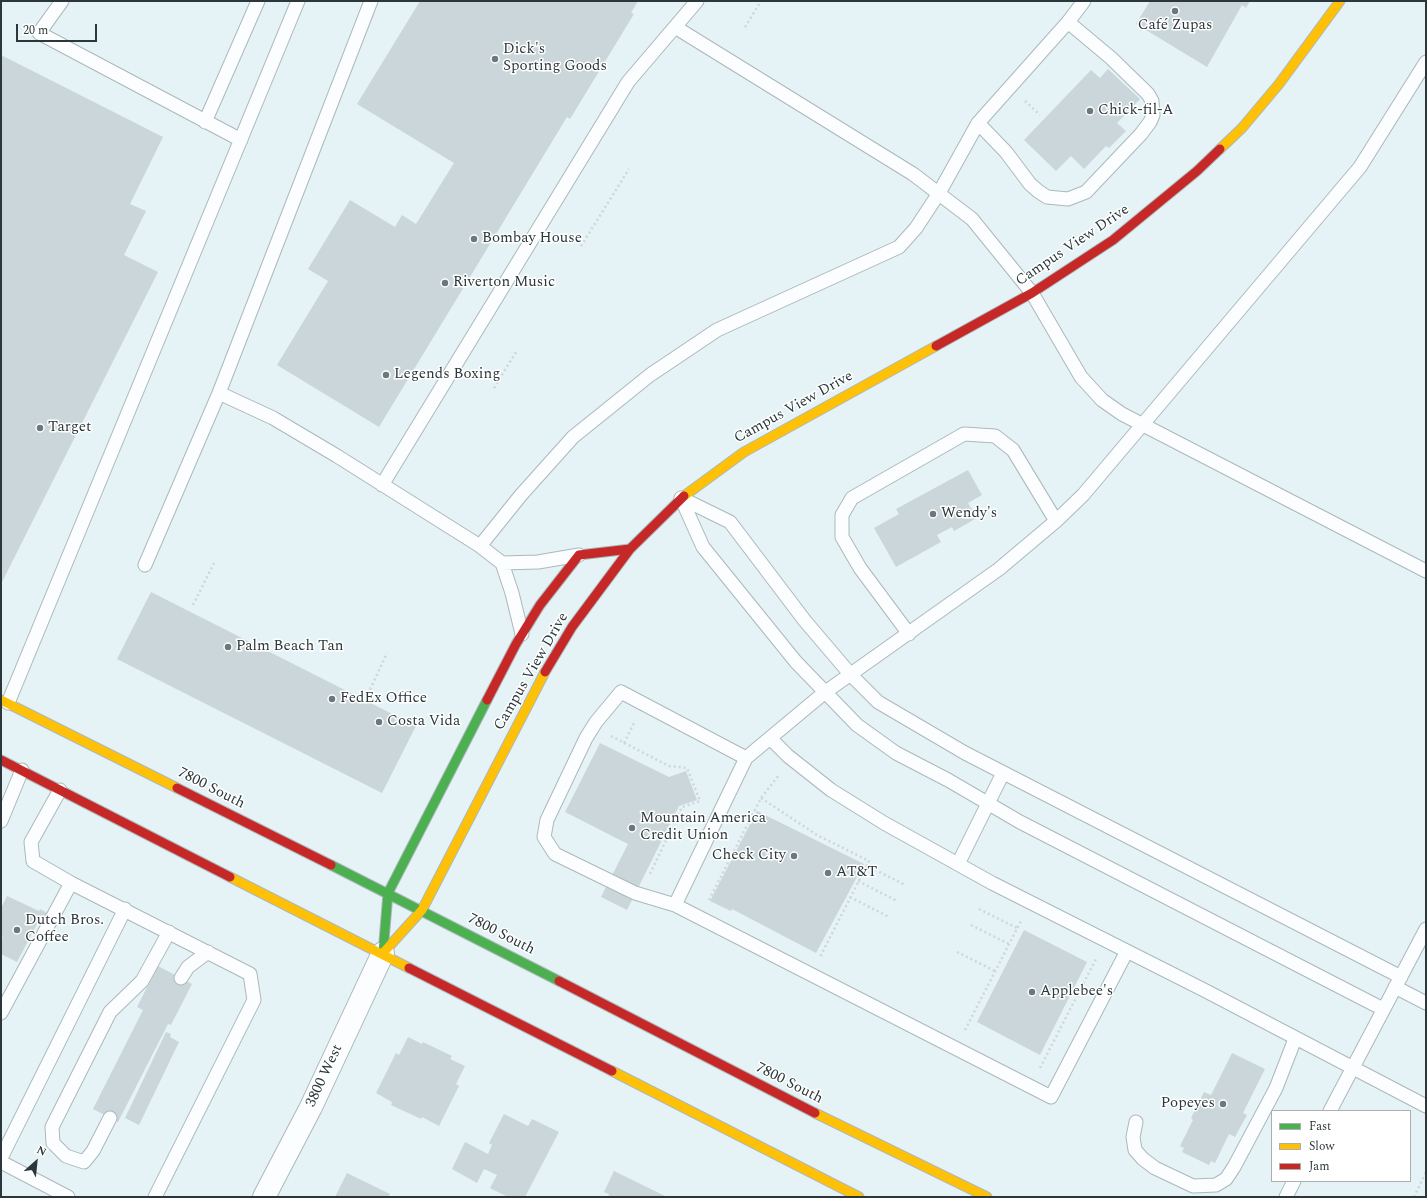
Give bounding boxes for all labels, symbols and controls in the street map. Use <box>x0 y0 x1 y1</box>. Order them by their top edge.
marker: Café Zupas <box>1170 6 1180 16</box>
scale bar <box>18 16 99 42</box>
place label: Café Zupas <box>1138 17 1212 35</box>
text: 20 m <box>23 21 48 40</box>
place label: Dick's Sporting Goods <box>503 41 607 76</box>
marker: Dick's Sporting Goods <box>490 54 500 64</box>
place label: Chick-fil-A <box>1098 102 1173 120</box>
marker: Chick-fil-A <box>1085 106 1095 116</box>
street label: Campus View Drive <box>1013 201 1133 291</box>
place label: Bombay House <box>482 230 582 248</box>
marker: Bombay House <box>469 234 479 244</box>
place label: Riverton Music <box>453 274 555 292</box>
marker: Riverton Music <box>440 278 450 288</box>
place label: Legends Boxing <box>394 366 500 384</box>
street label: Campus View Drive <box>731 368 857 448</box>
marker: Legends Boxing <box>381 370 391 380</box>
place label: Target <box>48 419 91 437</box>
marker: Target <box>35 423 45 433</box>
place label: Wendy's <box>941 505 997 523</box>
marker: Wendy's <box>928 509 938 519</box>
street label: Campus View Drive <box>491 610 573 734</box>
place label: Palm Beach Tan <box>236 638 344 656</box>
marker: Palm Beach Tan <box>223 642 233 652</box>
place label: FedEx Office <box>340 690 427 708</box>
marker: FedEx Office <box>327 694 337 704</box>
place label: Costa Vida <box>387 713 460 731</box>
marker: Costa Vida <box>374 717 384 727</box>
street label: 7800 South <box>175 765 247 813</box>
place label: Mountain America Credit Union <box>640 810 766 845</box>
marker: Mountain America Credit Union <box>627 823 637 833</box>
place label: Check City <box>712 847 786 865</box>
marker: Check City <box>789 851 799 861</box>
place label: AT&T <box>836 864 877 882</box>
marker: AT&T <box>823 868 833 878</box>
street label: 7800 South <box>465 911 537 959</box>
place label: Dutch Bros. Coffee <box>25 912 104 947</box>
marker: Dutch Bros. Coffee <box>12 925 22 935</box>
place label: Applebee's <box>1040 983 1113 1001</box>
marker: Applebee's <box>1027 987 1037 997</box>
street label: 3800 West <box>303 1042 347 1110</box>
street label: 7800 South <box>753 1060 825 1108</box>
place label: Popeyes <box>1161 1095 1215 1113</box>
marker: Popeyes <box>1218 1099 1228 1109</box>
legend <box>1271 1110 1411 1182</box>
text: Fast <box>1309 1117 1331 1136</box>
text: Slow <box>1309 1137 1334 1156</box>
text: N <box>34 1141 50 1160</box>
north arrow <box>16 1142 56 1182</box>
text: Jam <box>1309 1157 1330 1176</box>

